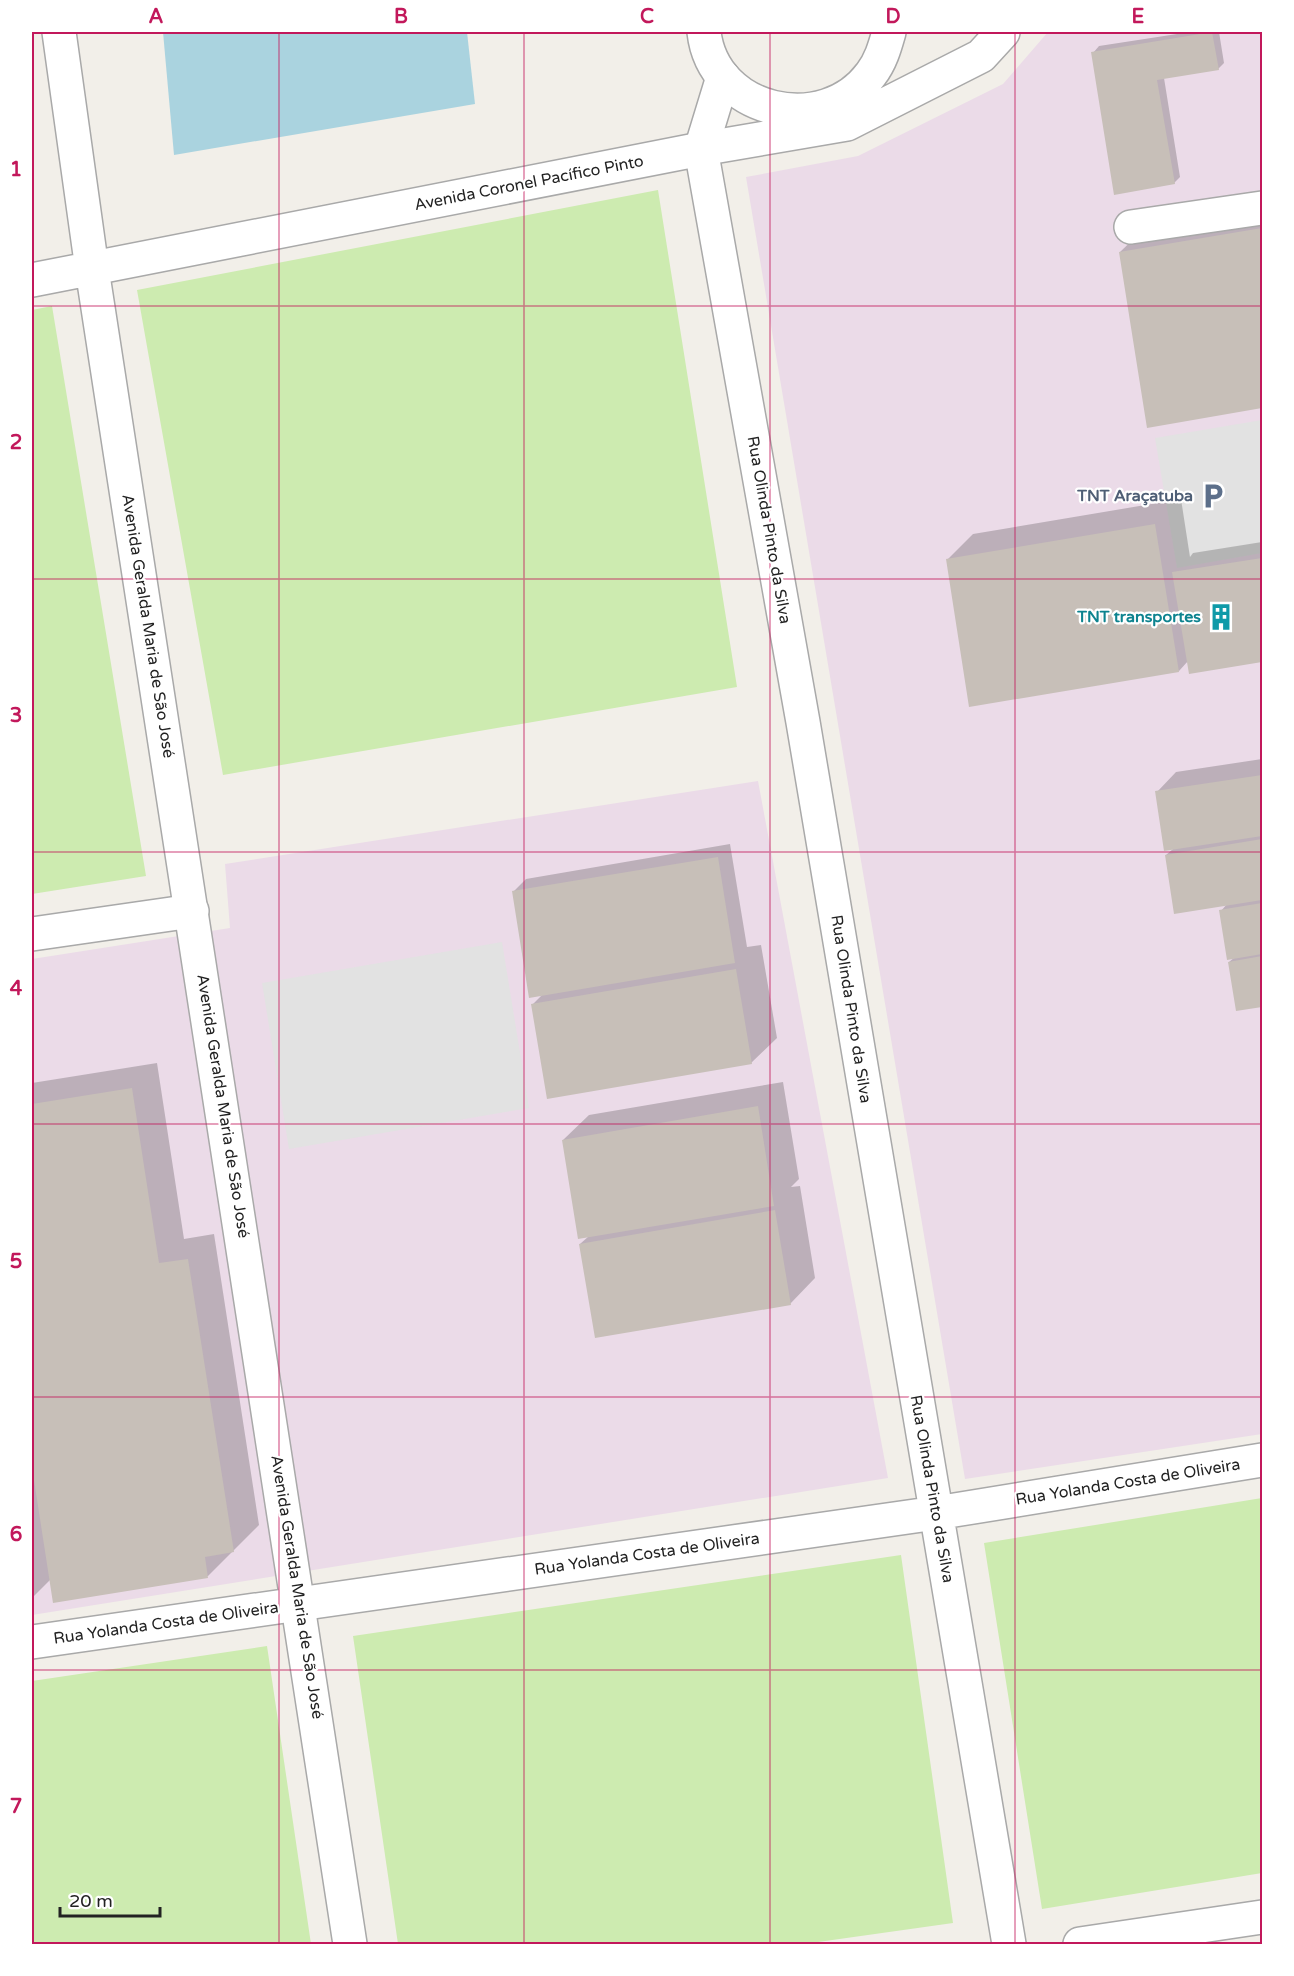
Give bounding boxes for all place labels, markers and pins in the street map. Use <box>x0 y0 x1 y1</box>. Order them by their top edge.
parking icon: TNT Araçatuba <box>1198 481 1228 511</box>
place label: TNT Araçatuba <box>1076 486 1193 506</box>
building icon: TNT transportes <box>1206 602 1236 632</box>
place label: TNT transportes <box>1076 607 1201 627</box>

